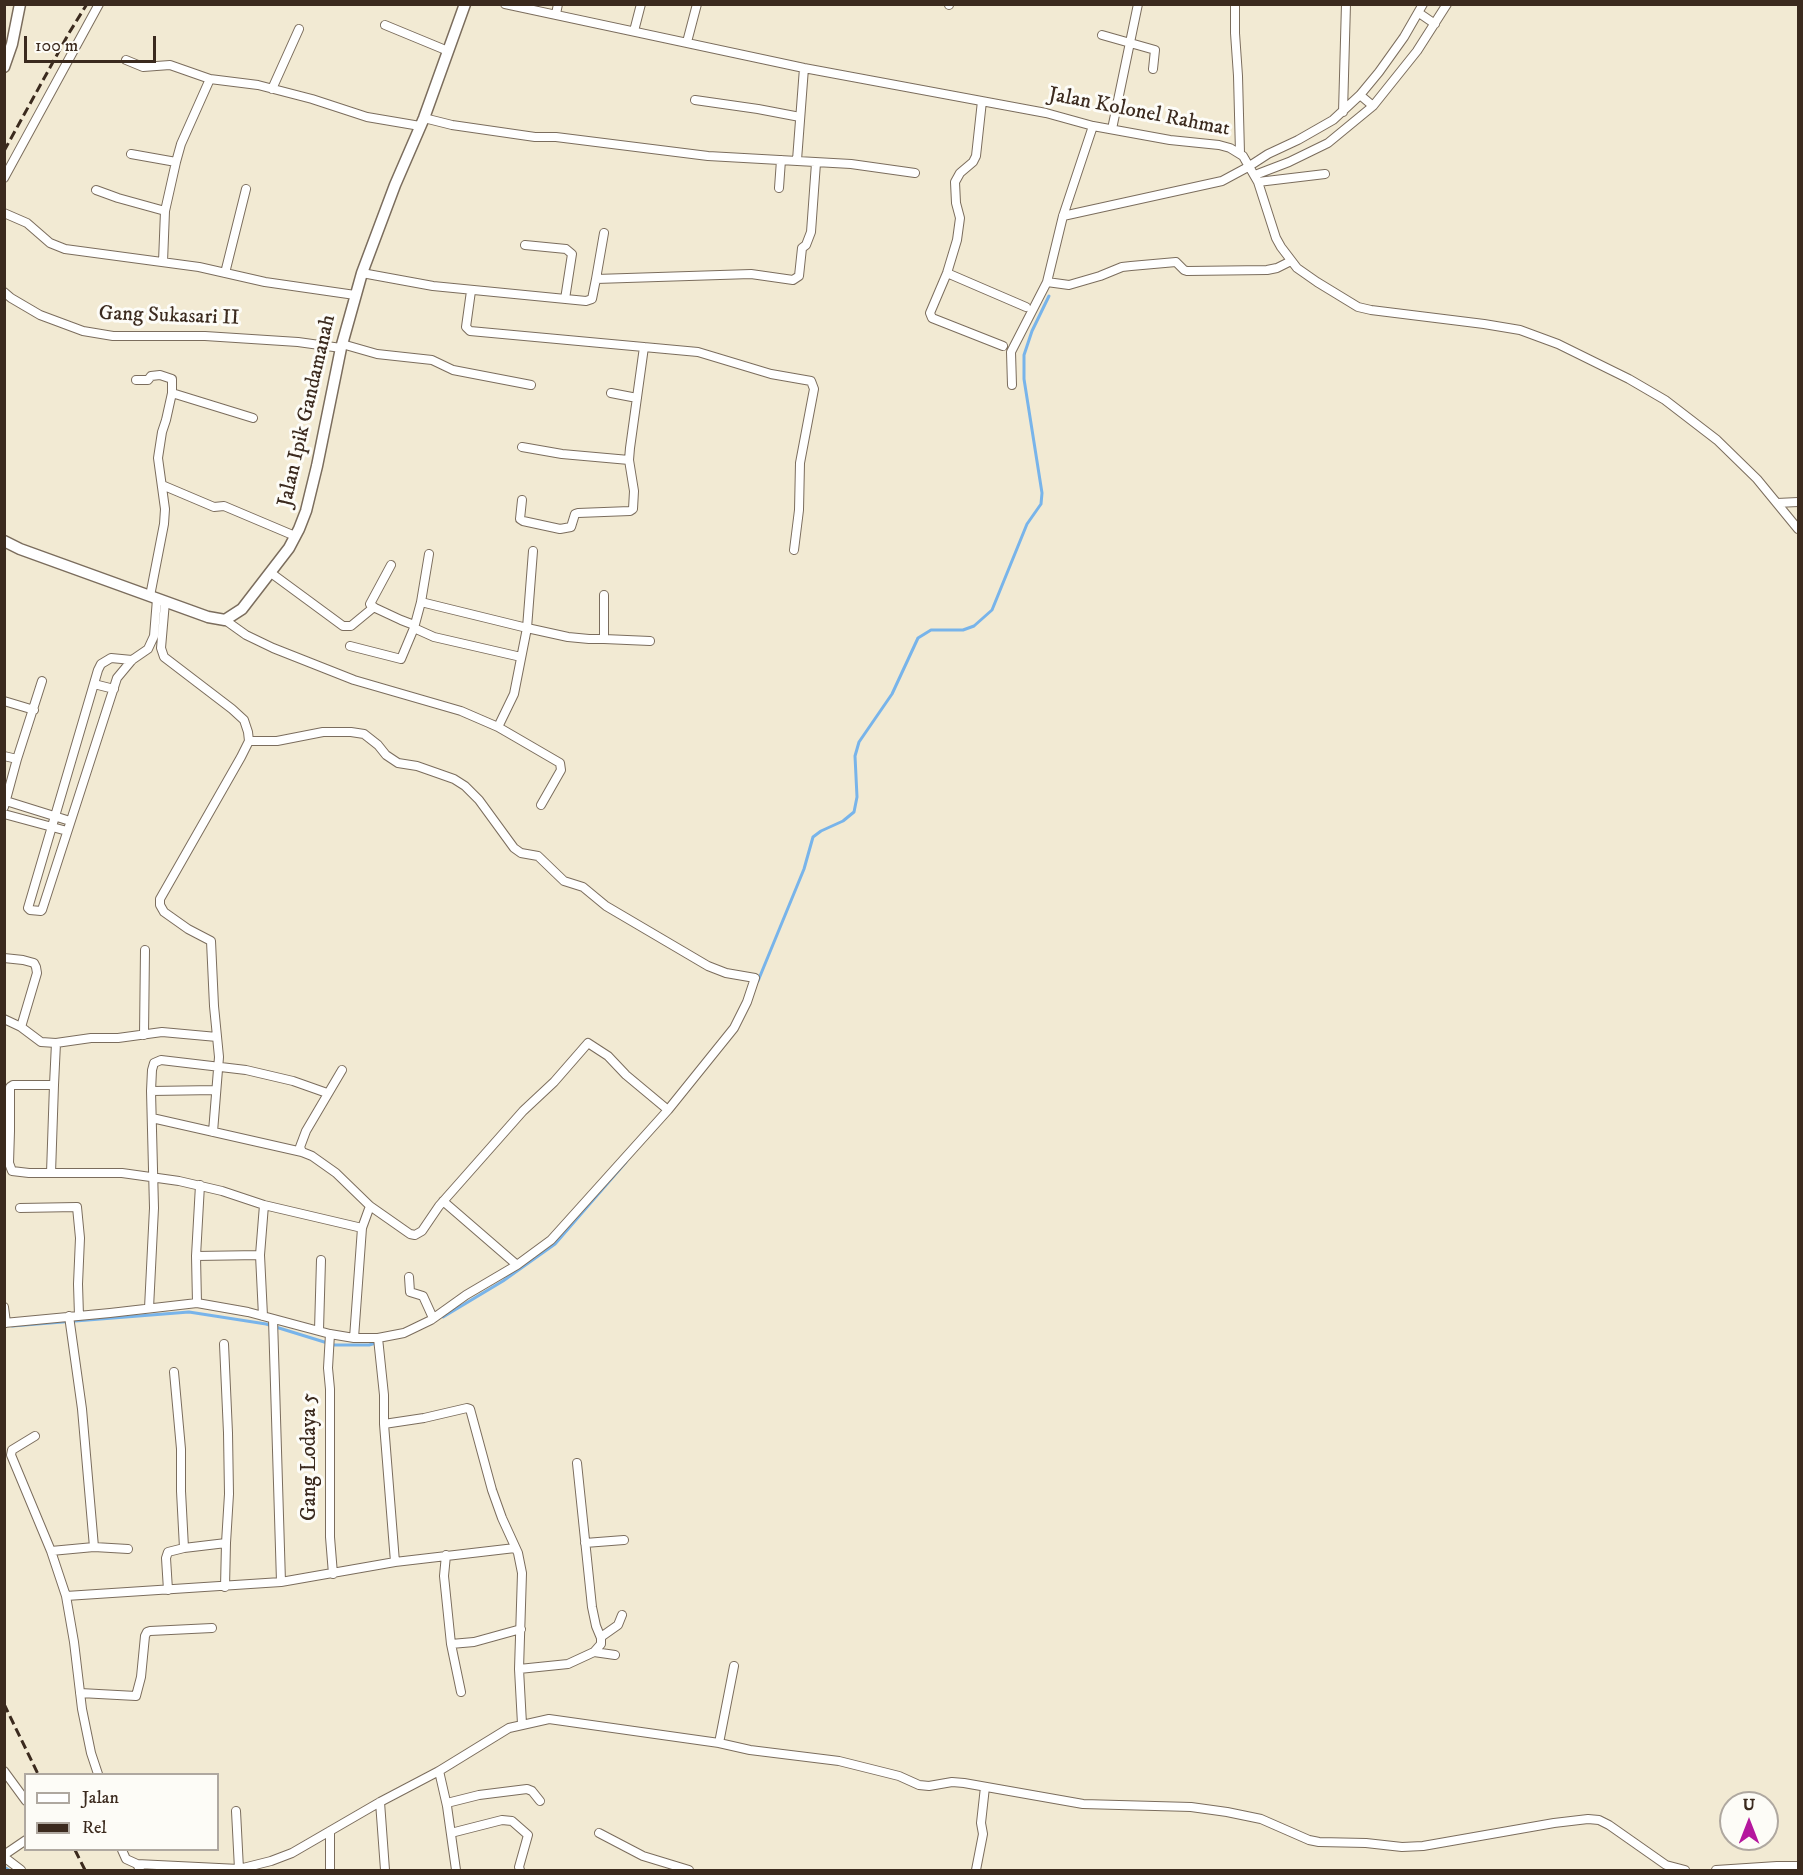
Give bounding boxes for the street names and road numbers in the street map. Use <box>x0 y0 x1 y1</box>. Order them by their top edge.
street label: Jalan Kolonel Rahmat <box>1046 83 1232 143</box>
street label: Gang Sukasari II <box>98 302 240 332</box>
street label: Jalan Ipik Gandamanah <box>274 312 342 510</box>
street label: Gang Lodaya 5 <box>298 1393 324 1521</box>

